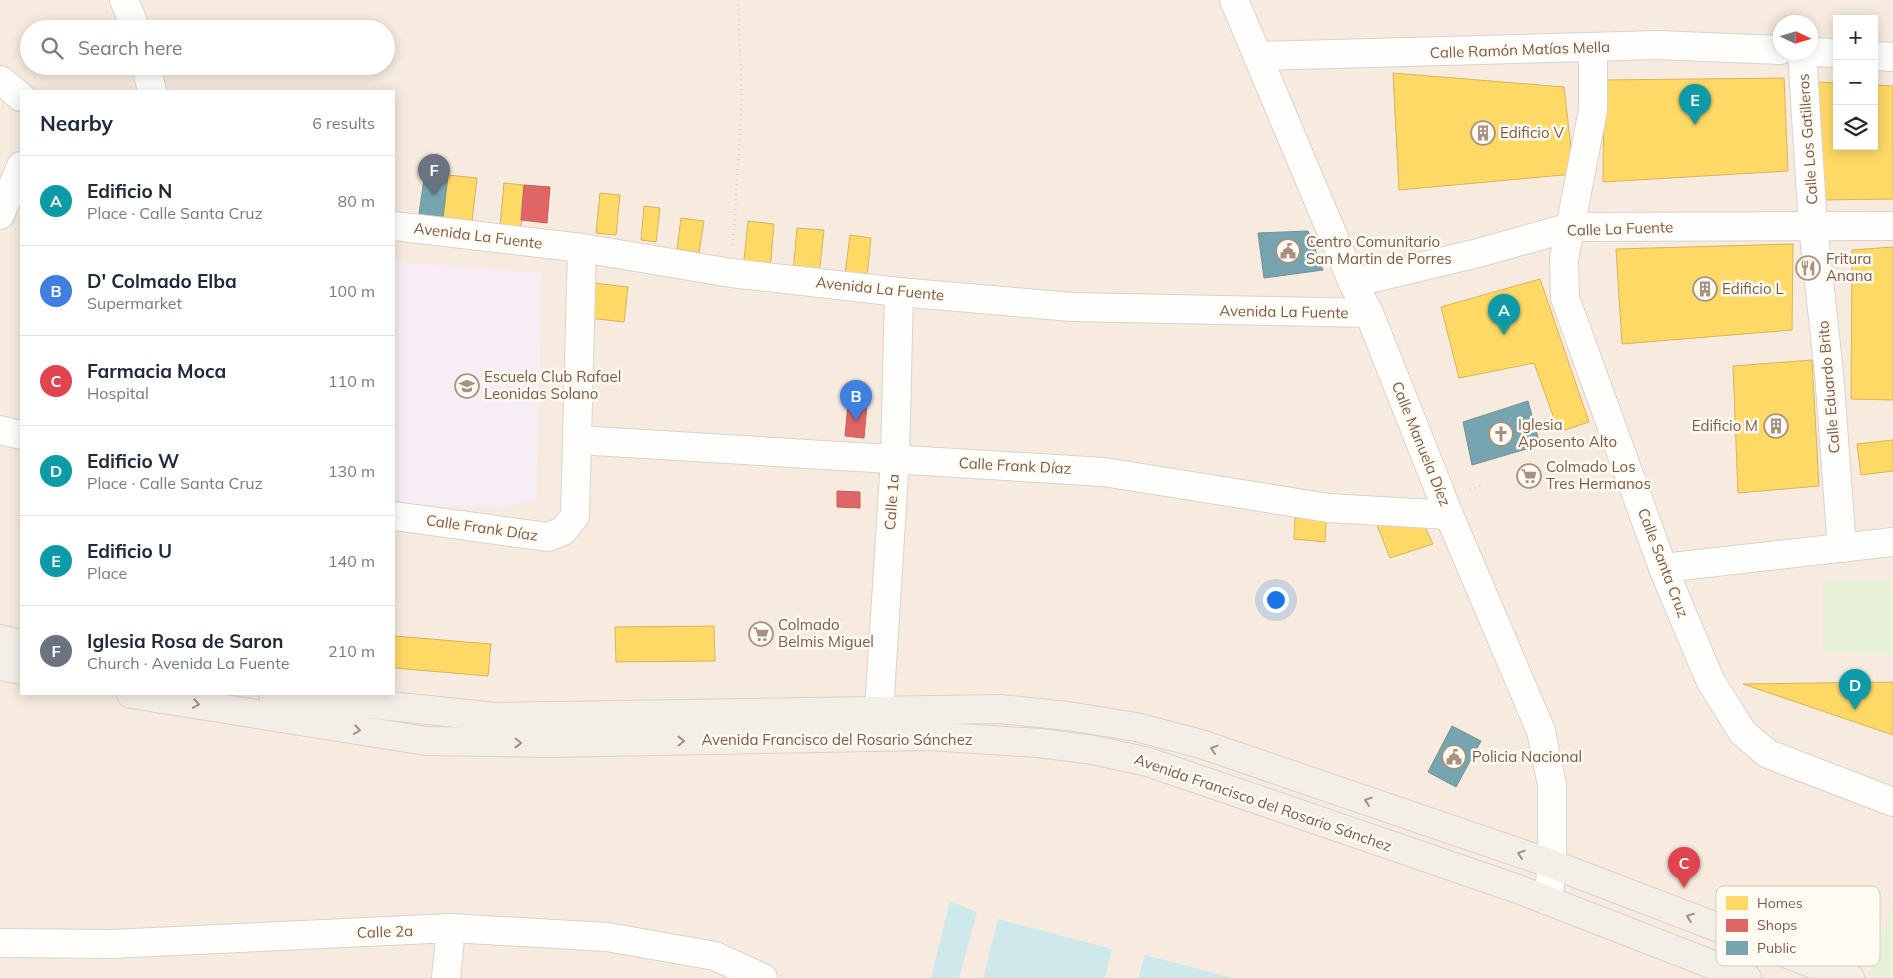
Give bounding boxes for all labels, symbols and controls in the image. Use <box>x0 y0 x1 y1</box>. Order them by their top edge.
north arrow <box>1773 15 1818 60</box>
map controls <box>1833 15 1878 150</box>
button: + <box>1833 15 1878 60</box>
search box <box>20 20 395 75</box>
icon: search <box>38 34 66 62</box>
text: Search here <box>78 36 182 60</box>
street label: Calle Ramón Matías Mella <box>1430 37 1610 62</box>
button: − <box>1833 60 1878 105</box>
street label: Calle Los Gatilleros <box>1793 73 1822 205</box>
pin: E <box>1679 84 1711 125</box>
button: layers <box>1833 105 1878 150</box>
text: Nearby <box>40 110 113 136</box>
text: 6 results <box>312 113 375 133</box>
building icon: Edificio V <box>1470 120 1496 146</box>
place label: Edificio V <box>1500 123 1564 142</box>
pin: F <box>418 154 450 195</box>
text: Edificio N <box>87 179 172 203</box>
text: A <box>50 191 62 211</box>
text: 80 m <box>338 191 375 211</box>
text: Place · Calle Santa Cruz <box>87 203 263 223</box>
street label: Calle La Fuente <box>1566 217 1674 240</box>
street label: Avenida La Fuente <box>413 218 543 253</box>
place label: Centro Comunitario San Martin de Porres <box>1306 232 1452 268</box>
public building icon: Centro Comunitario San Martin de Porres <box>1275 238 1301 264</box>
place label: Fritura Anana <box>1826 249 1873 285</box>
restaurant icon: Fritura Anana <box>1795 255 1821 281</box>
text: D' Colmado Elba <box>87 269 237 293</box>
street label: Avenida La Fuente <box>815 272 945 305</box>
building icon: Edificio L <box>1692 276 1718 302</box>
place label: Edificio L <box>1722 279 1784 298</box>
text: B <box>50 281 62 301</box>
text: 100 m <box>328 281 375 301</box>
text: Supermarket <box>87 293 182 313</box>
pin: A <box>1488 294 1520 335</box>
street label: Avenida La Fuente <box>1219 301 1349 322</box>
street label: Calle Eduardo Brito <box>1813 320 1844 454</box>
text: Farmacia Moca <box>87 359 226 383</box>
place label: Escuela Club Rafael Leonidas Solano <box>484 367 621 403</box>
text: C <box>51 371 61 391</box>
text: 110 m <box>328 371 375 391</box>
school or university icon: Escuela Club Rafael Leonidas Solano <box>454 373 480 399</box>
street label: Calle Manuela Díez <box>1388 379 1455 509</box>
pin: B <box>840 380 872 421</box>
text: Hospital <box>87 383 149 403</box>
building icon: Edificio M <box>1763 413 1789 439</box>
place label: Iglesia Aposento Alto <box>1518 415 1617 451</box>
place label: Edificio M <box>1692 416 1758 435</box>
church icon: Iglesia Aposento Alto <box>1488 421 1514 447</box>
text: Edificio W <box>87 449 179 473</box>
street label: Calle Frank Díaz <box>958 453 1072 478</box>
place label: Colmado Los Tres Hermanos <box>1546 457 1651 493</box>
text: D <box>50 461 62 481</box>
text: 130 m <box>328 461 375 481</box>
supermarket icon: Colmado Los Tres Hermanos <box>1516 463 1542 489</box>
text: Place · Calle Santa Cruz <box>87 473 263 493</box>
street label: Calle 1a <box>880 473 903 531</box>
street label: Calle Santa Cruz <box>1634 505 1693 620</box>
street label: Calle Frank Díaz <box>425 510 539 545</box>
text: Edificio U <box>87 539 172 563</box>
text: E <box>51 551 61 571</box>
text: 140 m <box>328 551 375 571</box>
text: Place <box>87 563 127 583</box>
your location <box>1263 587 1289 613</box>
place label: Colmado Belmis Miguel <box>778 615 874 651</box>
supermarket icon: Colmado Belmis Miguel <box>748 621 774 647</box>
text: Iglesia Rosa de Saron <box>87 629 283 653</box>
text: F <box>51 641 61 661</box>
text: 210 m <box>328 641 375 661</box>
text: Church · Avenida La Fuente <box>87 653 289 673</box>
pin: D <box>1839 669 1871 710</box>
one-way arrow <box>192 699 201 709</box>
one-way arrow <box>352 725 361 735</box>
street label: Avenida Francisco del Rosario Sánchez <box>701 730 973 749</box>
one-way arrow <box>677 735 685 746</box>
one-way arrow <box>515 737 523 748</box>
public building icon: Policia Nacional <box>1441 744 1467 770</box>
one-way arrow <box>1210 745 1218 755</box>
place label: Policia Nacional <box>1472 747 1582 766</box>
street label: Avenida Francisco del Rosario Sánchez <box>1132 749 1395 856</box>
one-way arrow <box>1364 797 1372 807</box>
pin: C <box>1668 847 1700 888</box>
one-way arrow <box>1518 849 1526 859</box>
legend <box>1716 886 1880 966</box>
text: Homes <box>1757 894 1803 912</box>
one-way arrow <box>1686 913 1695 923</box>
text: Shops <box>1757 916 1797 934</box>
street label: Calle 2a <box>357 921 413 942</box>
text: Public <box>1757 939 1796 957</box>

